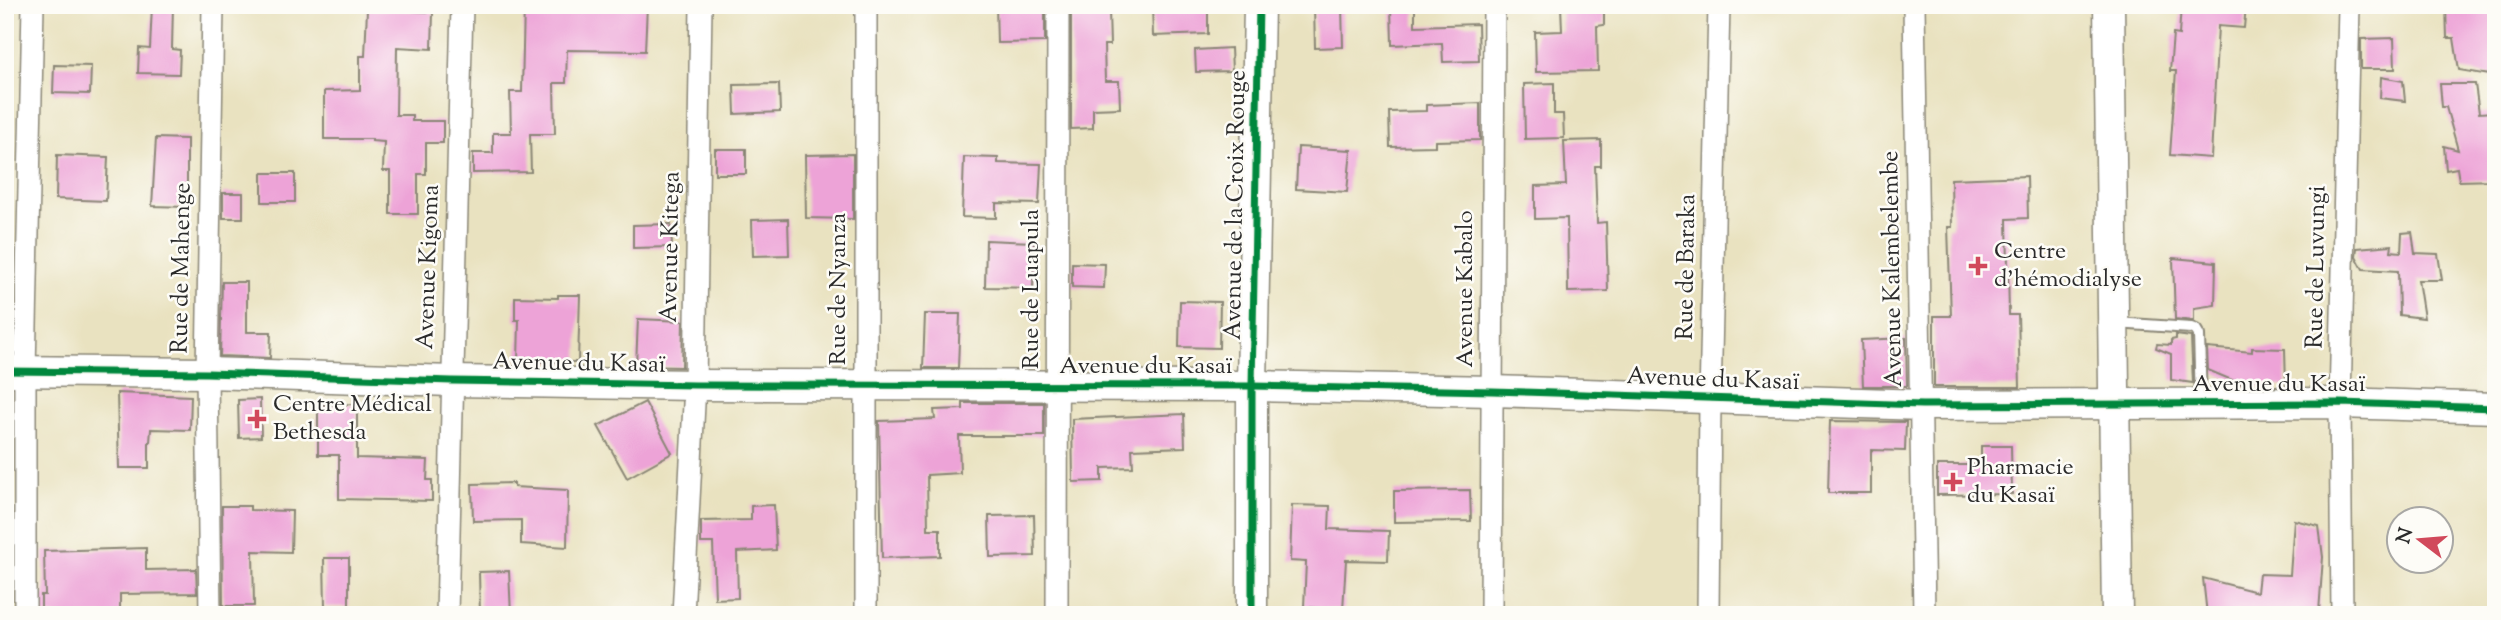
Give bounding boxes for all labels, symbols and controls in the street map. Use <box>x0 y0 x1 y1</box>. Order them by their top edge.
street label: Avenue de la Croix Rouge <box>1217 70 1255 340</box>
street label: Avenue Kalembelembe <box>1874 150 1912 388</box>
street label: Avenue Kitega <box>653 171 689 323</box>
street label: Rue de Mahenge <box>164 182 200 354</box>
street label: Avenue Kigoma <box>409 184 449 350</box>
street label: Rue de Luvungi <box>2299 185 2335 349</box>
street label: Rue de Baraka <box>1669 194 1705 340</box>
street label: Rue de Luapula <box>1015 209 1049 369</box>
street label: Avenue Kabalo <box>1449 210 1483 368</box>
street label: Rue de Nyanza <box>822 213 856 365</box>
place label: Centre d'hémodialyse <box>1994 235 2142 297</box>
marker: Centre d'hémodialyse <box>1968 256 1988 276</box>
street label: Avenue du Kasaï <box>492 345 666 383</box>
street label: Avenue du Kasaï <box>1059 350 1233 384</box>
street label: Avenue du Kasaï <box>1626 360 1800 400</box>
street label: Avenue du Kasaï <box>2192 368 2366 402</box>
place label: Centre Médical Bethesda <box>273 388 432 450</box>
marker: Centre Médical Bethesda <box>247 409 267 429</box>
place label: Pharmacie du Kasaï <box>1967 451 2074 513</box>
marker: Pharmacie du Kasaï <box>1945 474 1961 490</box>
north arrow <box>2386 504 2456 574</box>
text: N <box>2391 525 2421 547</box>

